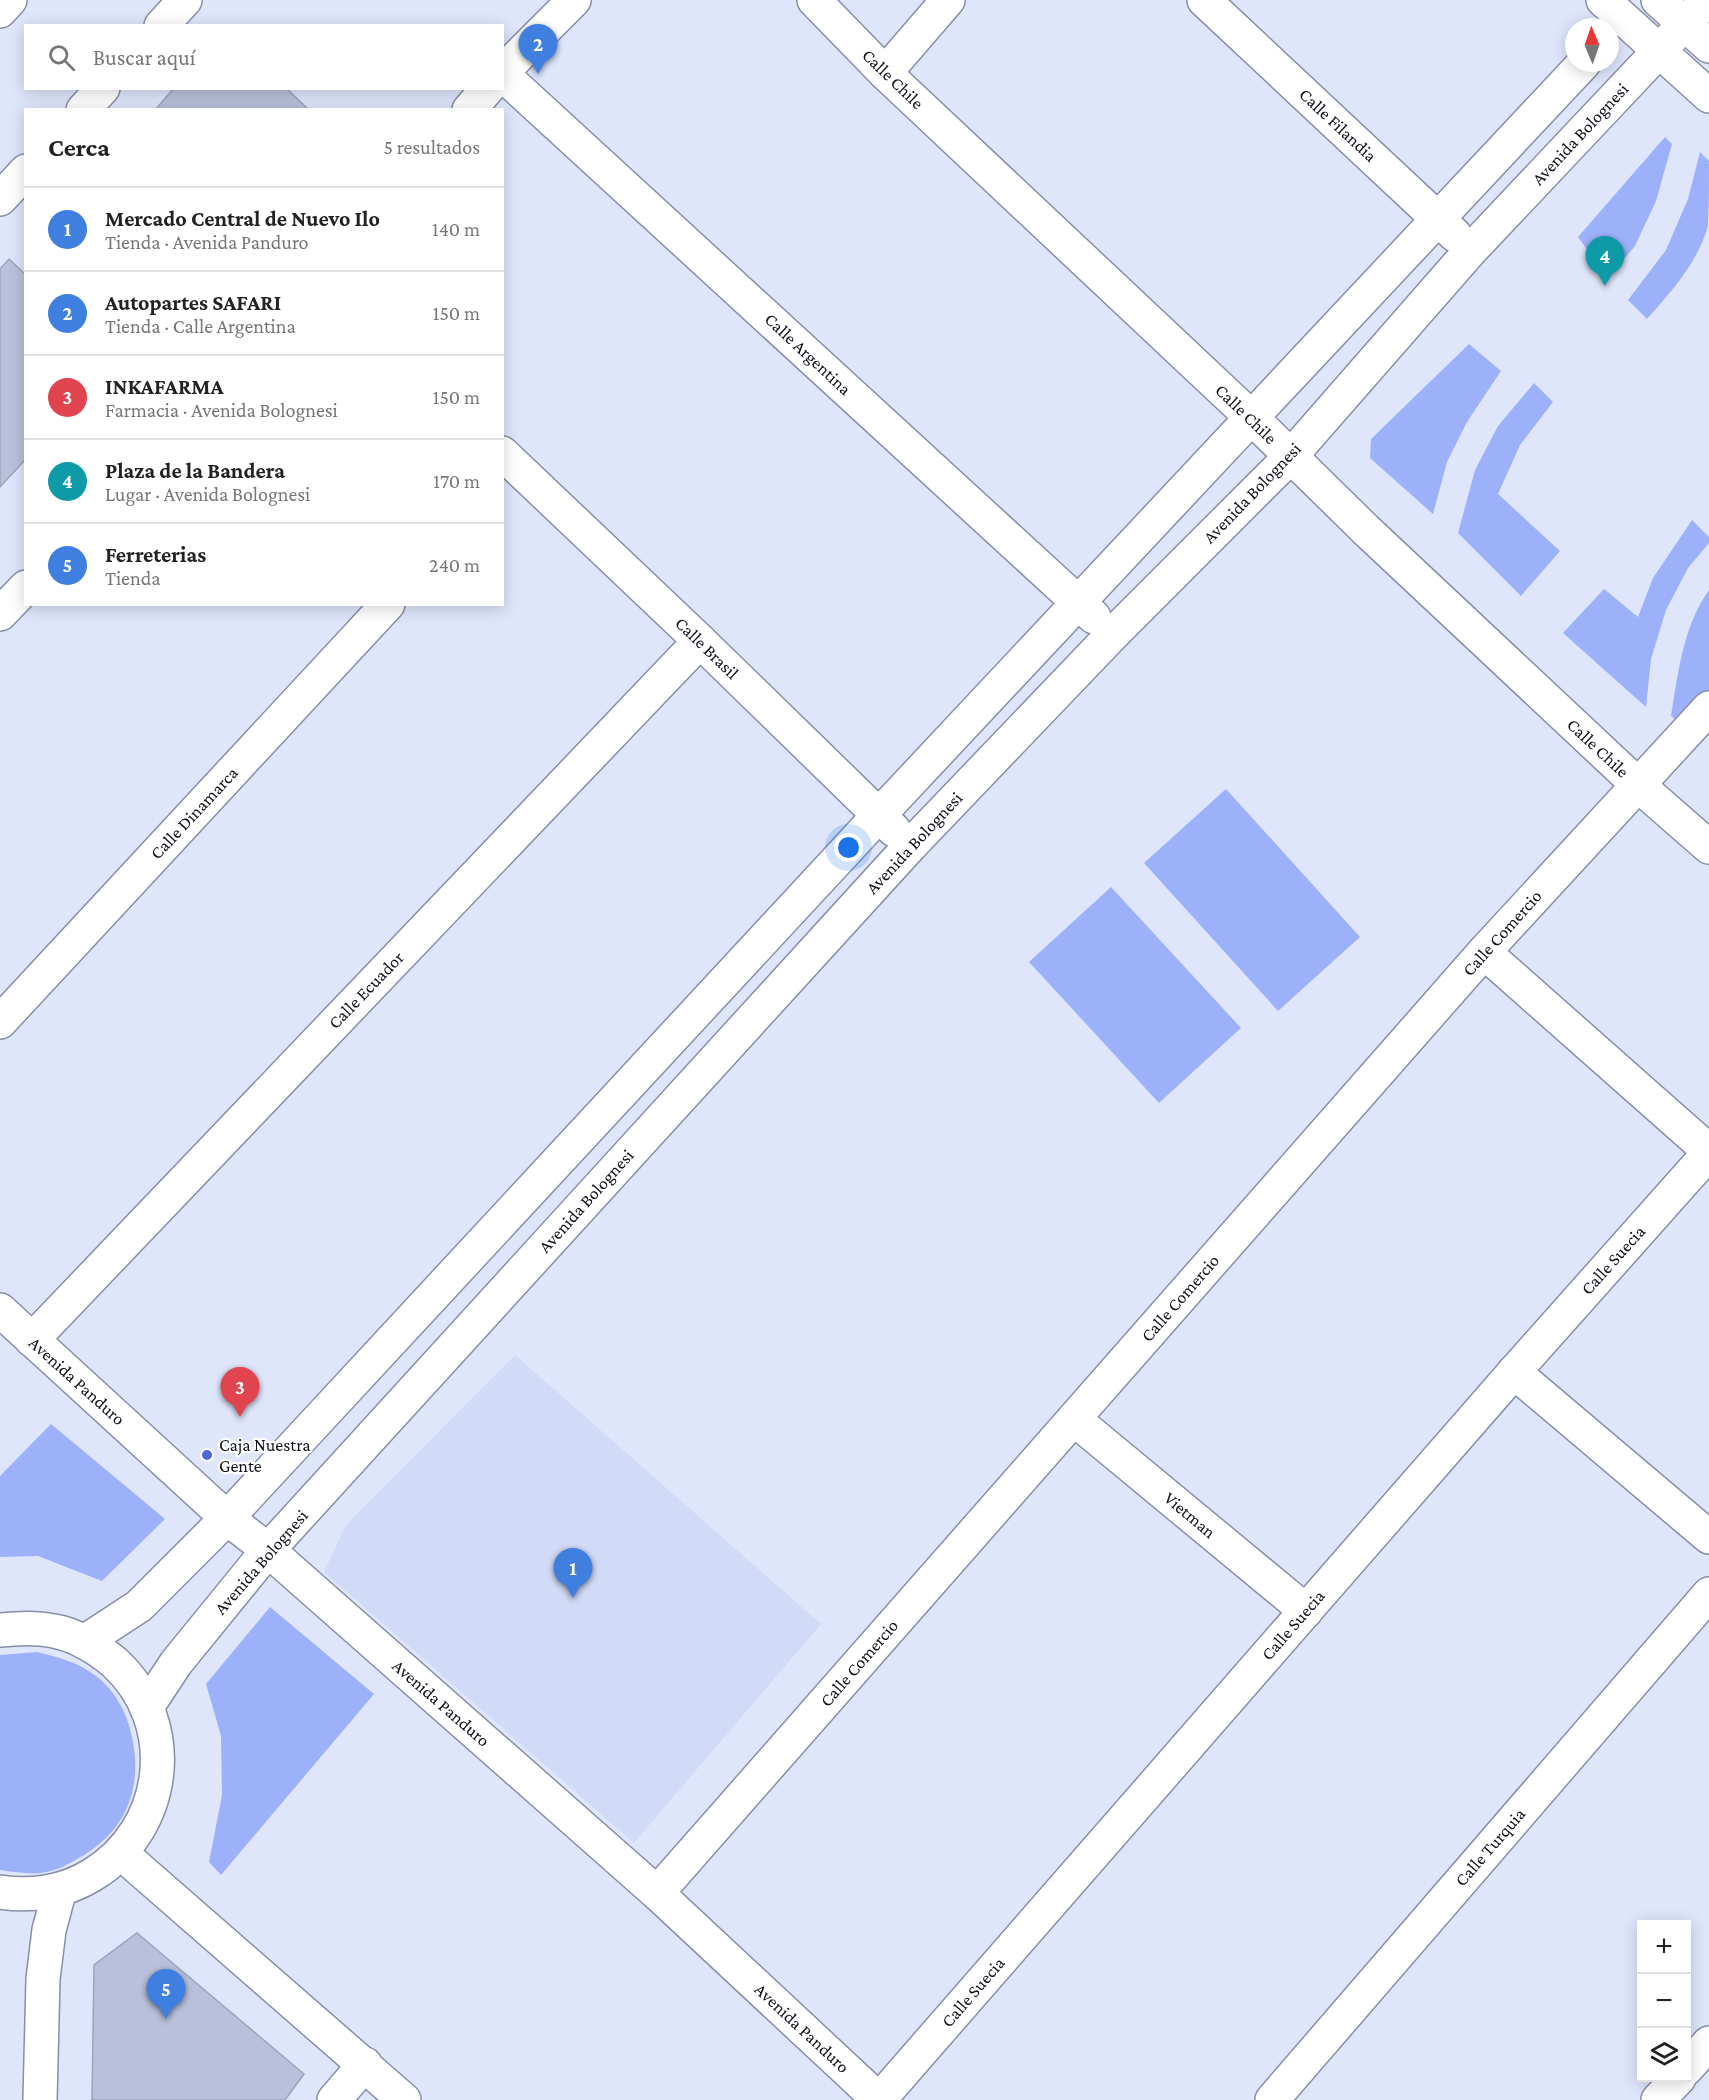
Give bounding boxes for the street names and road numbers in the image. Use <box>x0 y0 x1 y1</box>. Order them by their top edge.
street label: Calle Chile <box>858 45 928 113</box>
street label: Avenida Bolognesi <box>1528 79 1632 189</box>
street label: Calle Filandia <box>1295 84 1381 166</box>
street label: Calle Argentina <box>761 309 855 399</box>
street label: Calle Chile <box>1211 380 1281 448</box>
street label: Avenida Bolognesi <box>1199 438 1305 547</box>
street label: Calle Brasil <box>671 613 743 683</box>
street label: Calle Chile <box>1563 714 1633 782</box>
street label: Calle Dinamarca <box>146 763 242 863</box>
street label: Avenida Bolognesi <box>862 788 966 898</box>
street label: Calle Comercio <box>1458 886 1546 980</box>
street label: Calle Ecuador <box>324 947 408 1033</box>
street label: Avenida Bolognesi <box>534 1145 638 1257</box>
street label: Calle Suecia <box>1577 1221 1649 1299</box>
street label: Calle Comercio <box>1137 1250 1223 1346</box>
street label: Avenida Panduro <box>25 1333 129 1429</box>
street label: Vietman <box>1160 1488 1220 1542</box>
street label: Avenida Bolognesi <box>210 1505 312 1618</box>
street label: Calle Suecia <box>1257 1586 1329 1664</box>
street label: Calle Comercio <box>816 1615 902 1711</box>
street label: Avenida Panduro <box>388 1655 494 1751</box>
street label: Calle Turquia <box>1451 1804 1529 1890</box>
street label: Calle Suecia <box>937 1953 1009 2031</box>
street label: Avenida Panduro <box>750 1979 854 2077</box>

